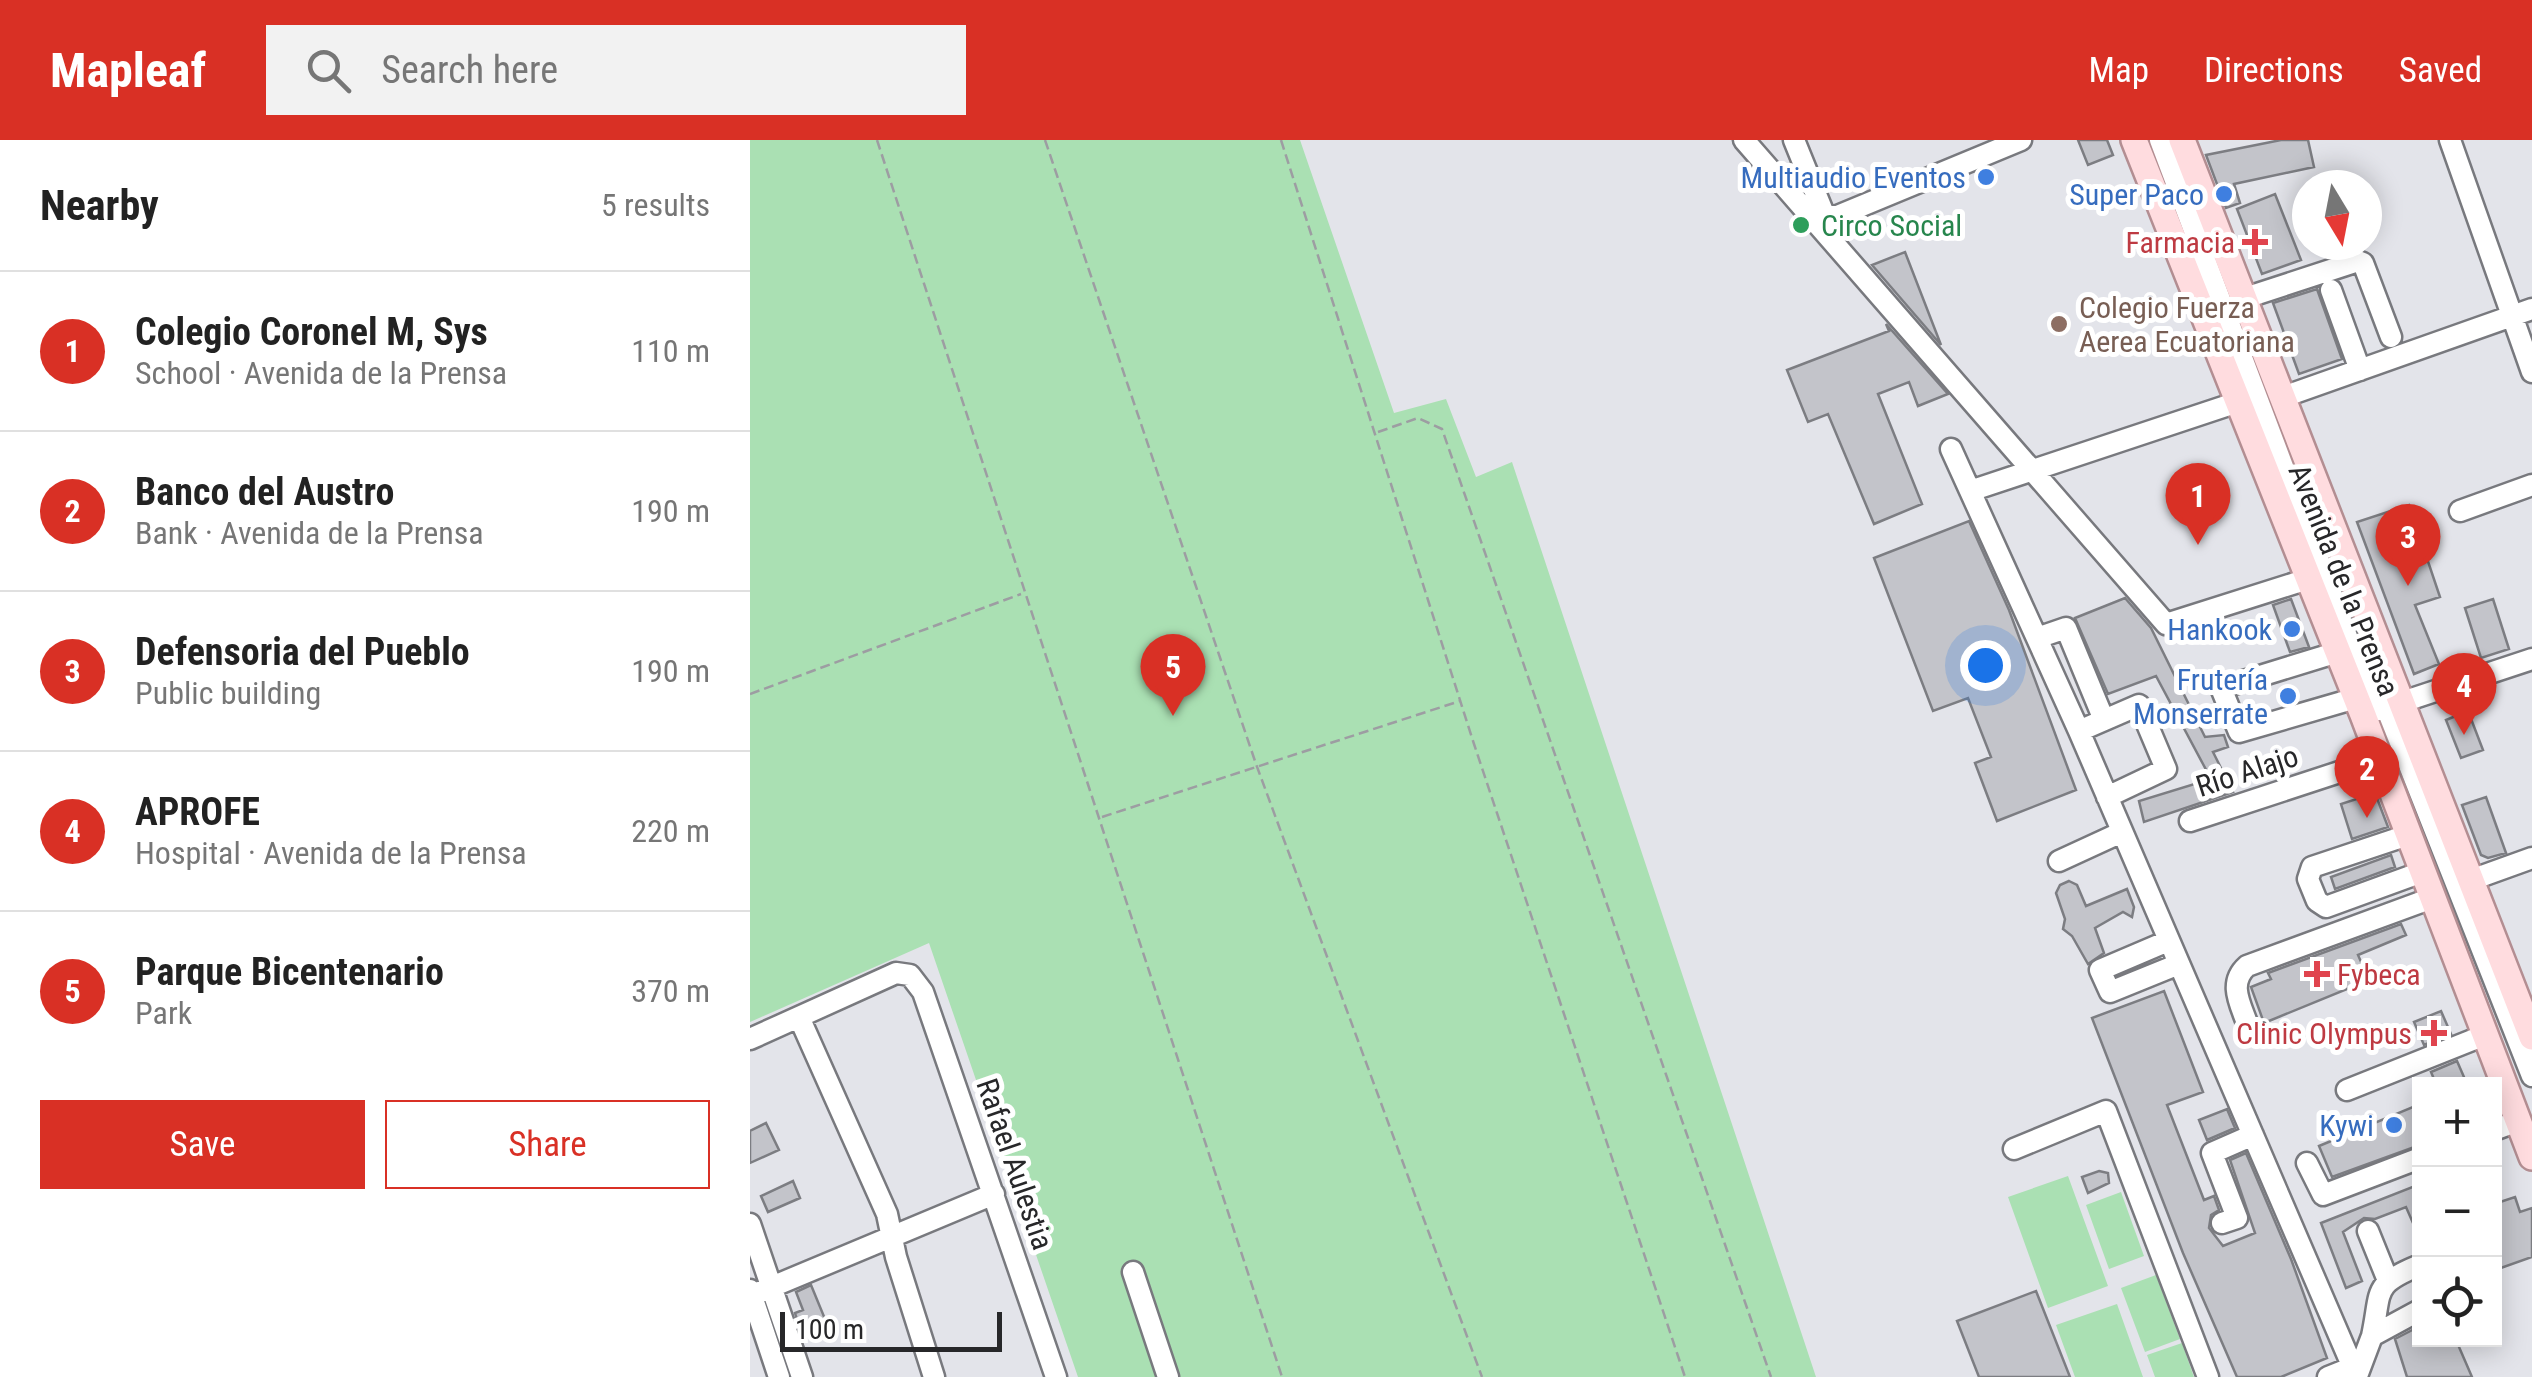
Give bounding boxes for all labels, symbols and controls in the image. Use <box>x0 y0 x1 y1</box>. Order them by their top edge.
search box <box>266 25 966 115</box>
text: Mapleaf <box>50 42 206 99</box>
icon: search <box>301 43 356 98</box>
text: Search here <box>381 48 558 92</box>
text: Map <box>2089 50 2149 91</box>
text: Directions <box>2204 50 2344 91</box>
text: Saved <box>2399 50 2482 91</box>
place label: Multiaudio Eventos <box>1741 160 1966 195</box>
marker: Multiaudio Eventos <box>1975 166 1997 188</box>
north arrow <box>2292 170 2382 260</box>
place label: Super Paco <box>2069 177 2204 212</box>
text: Nearby <box>40 181 159 230</box>
marker: Super Paco <box>2213 183 2235 205</box>
text: 5 results <box>601 186 710 224</box>
place label: Circo Social <box>1821 208 1962 243</box>
marker: Circo Social <box>1790 214 1812 236</box>
place label: Farmacia <box>2125 225 2235 260</box>
marker: Farmacia <box>2244 231 2266 253</box>
place label: Colegio Fuerza Aerea Ecuatoriana <box>2079 290 2295 359</box>
text: Colegio Coronel M, Sys <box>135 310 488 354</box>
marker: Colegio Fuerza Aerea Ecuatoriana <box>2048 313 2070 335</box>
text: 1 <box>64 332 81 370</box>
text: 110 m <box>631 332 710 370</box>
text: School · Avenida de la Prensa <box>135 354 507 392</box>
street label: Avenida de la Prensa <box>2282 459 2406 701</box>
pin: 1 <box>2166 462 2230 545</box>
text: Banco del Austro <box>135 470 394 514</box>
text: 2 <box>64 492 81 530</box>
text: 190 m <box>631 492 710 530</box>
pin: 3 <box>2376 504 2440 586</box>
text: Bank · Avenida de la Prensa <box>135 514 484 552</box>
place label: Hankook <box>2167 612 2272 647</box>
marker: Hankook <box>2281 618 2303 640</box>
text: Defensoria del Pueblo <box>135 630 470 674</box>
pin: 5 <box>1140 634 1206 716</box>
your location <box>1960 640 2011 691</box>
text: 3 <box>64 652 81 690</box>
text: 190 m <box>631 652 710 690</box>
pin: 4 <box>2432 652 2496 735</box>
place label: Frutería Monserrate <box>2133 662 2268 731</box>
text: Public building <box>135 674 321 712</box>
marker: Frutería Monserrate <box>2277 685 2299 707</box>
pin: 2 <box>2334 736 2400 818</box>
street label: Río Alajo <box>2192 738 2302 804</box>
text: APROFE <box>135 790 260 834</box>
text: 4 <box>64 812 81 850</box>
text: 220 m <box>631 812 710 850</box>
text: Hospital · Avenida de la Prensa <box>135 834 527 872</box>
text: Parque Bicentenario <box>135 950 444 994</box>
place label: Fybeca <box>2337 957 2421 992</box>
marker: Fybeca <box>2306 963 2328 985</box>
text: 5 <box>64 972 81 1010</box>
text: 370 m <box>631 972 710 1010</box>
text: Park <box>135 994 192 1032</box>
place label: Clinic Olympus <box>2236 1016 2412 1051</box>
marker: Clinic Olympus <box>2421 1020 2447 1046</box>
street label: Rafael Aulestia <box>969 1074 1061 1254</box>
map controls <box>2412 1077 2502 1347</box>
button: + <box>2412 1077 2502 1167</box>
button: Save <box>40 1100 365 1189</box>
button: Share <box>385 1100 710 1189</box>
place label: Kywi <box>2319 1108 2374 1143</box>
marker: Kywi <box>2383 1114 2405 1136</box>
button: − <box>2412 1167 2502 1257</box>
button: locate <box>2412 1257 2502 1347</box>
scale bar <box>780 1307 1002 1352</box>
text: 100 m <box>795 1313 864 1346</box>

